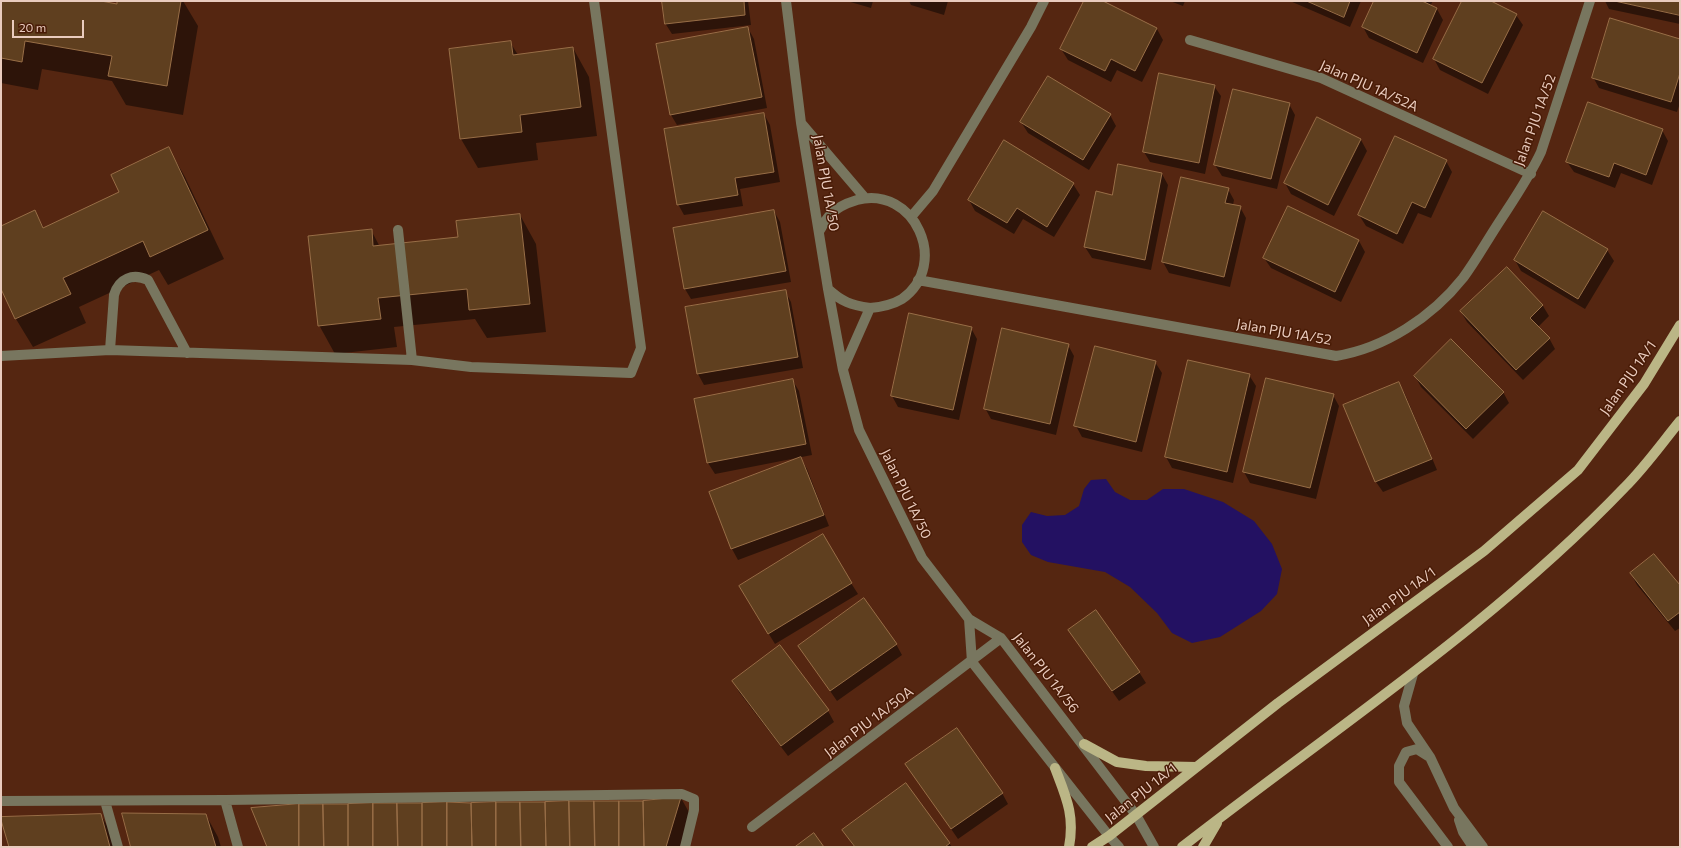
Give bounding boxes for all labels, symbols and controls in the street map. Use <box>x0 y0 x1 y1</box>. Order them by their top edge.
scale bar <box>14 12 86 38</box>
text: 20 m <box>19 20 46 34</box>
street label: Jalan PJU 1A/52A <box>1317 57 1421 115</box>
street label: Jalan PJU 1A/52 <box>1511 72 1559 168</box>
street label: Jalan PJU 1A/50 <box>809 133 843 233</box>
street label: Jalan PJU 1A/52 <box>1235 315 1333 349</box>
street label: Jalan PJU 1A/1 <box>1596 338 1660 418</box>
street label: Jalan PJU 1A/50 <box>877 446 935 542</box>
street label: Jalan PJU 1A/1 <box>1359 564 1439 628</box>
street label: Jalan PJU 1A/56 <box>1009 630 1083 716</box>
street label: Jalan PJU 1A/50A <box>821 683 917 761</box>
street label: Jalan PJU 1A/1 <box>1102 760 1180 826</box>

